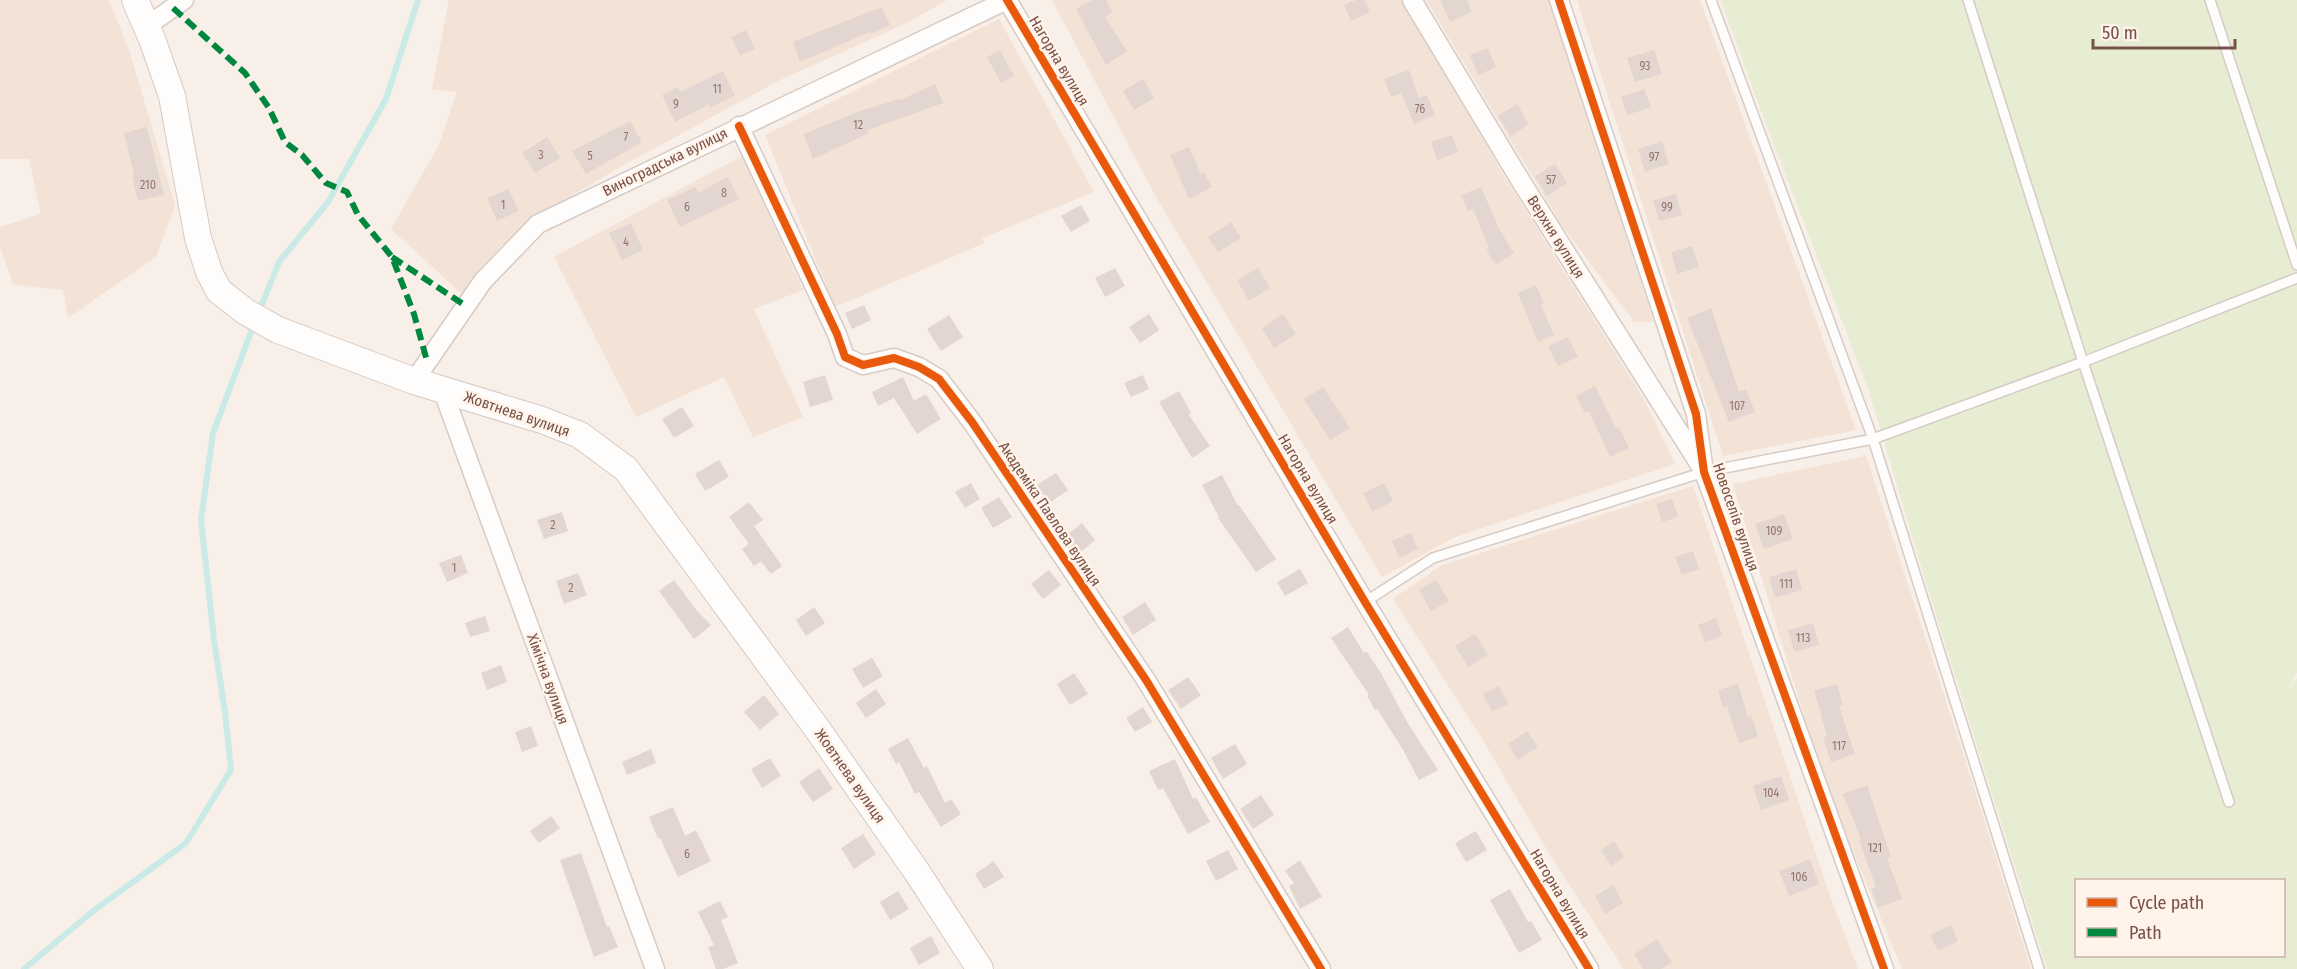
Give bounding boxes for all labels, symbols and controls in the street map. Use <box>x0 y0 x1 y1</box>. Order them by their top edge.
scale bar <box>2093 12 2236 50</box>
street label: Нагорна вулиця <box>1025 13 1093 109</box>
text: 50 m <box>2102 22 2138 44</box>
house number: 93 <box>1639 59 1651 73</box>
house number: 11 <box>712 82 722 96</box>
house number: 9 <box>673 97 679 111</box>
house number: 76 <box>1415 102 1425 116</box>
house number: 12 <box>853 118 863 132</box>
street label: Виноградська вулиця <box>600 124 730 200</box>
house number: 7 <box>624 130 629 144</box>
house number: 3 <box>538 148 544 162</box>
house number: 5 <box>587 149 593 163</box>
house number: 97 <box>1649 150 1659 164</box>
house number: 57 <box>1546 173 1556 187</box>
house number: 210 <box>140 178 156 192</box>
house number: 8 <box>721 186 727 200</box>
street label: Верхня вулиця <box>1523 192 1589 282</box>
house number: 1 <box>501 198 505 212</box>
house number: 6 <box>684 200 690 214</box>
house number: 99 <box>1661 200 1673 214</box>
house number: 4 <box>623 235 629 249</box>
street label: Жовтнева вулиця <box>462 387 572 441</box>
house number: 107 <box>1729 399 1745 413</box>
street label: Нагорна вулиця <box>1274 431 1342 527</box>
street label: Академіка Павлова вулиця <box>995 438 1105 590</box>
street label: Новоселів вулиця <box>1709 461 1763 573</box>
house number: 2 <box>550 518 556 532</box>
house number: 109 <box>1766 524 1783 538</box>
house number: 1 <box>452 561 456 575</box>
house number: 111 <box>1779 577 1793 591</box>
house number: 2 <box>568 581 574 595</box>
street label: Хімічна вулиця <box>523 631 573 727</box>
house number: 113 <box>1796 631 1810 645</box>
street label: Жовтнева вулиця <box>811 725 889 827</box>
house number: 117 <box>1832 739 1846 753</box>
house number: 104 <box>1763 786 1780 800</box>
house number: 121 <box>1868 841 1882 855</box>
street label: Нагорна вулиця <box>1526 846 1594 942</box>
house number: 6 <box>684 847 690 861</box>
house number: 106 <box>1791 870 1807 884</box>
legend <box>2075 879 2285 957</box>
text: Cycle path <box>2129 892 2204 914</box>
text: Path <box>2129 922 2162 944</box>

